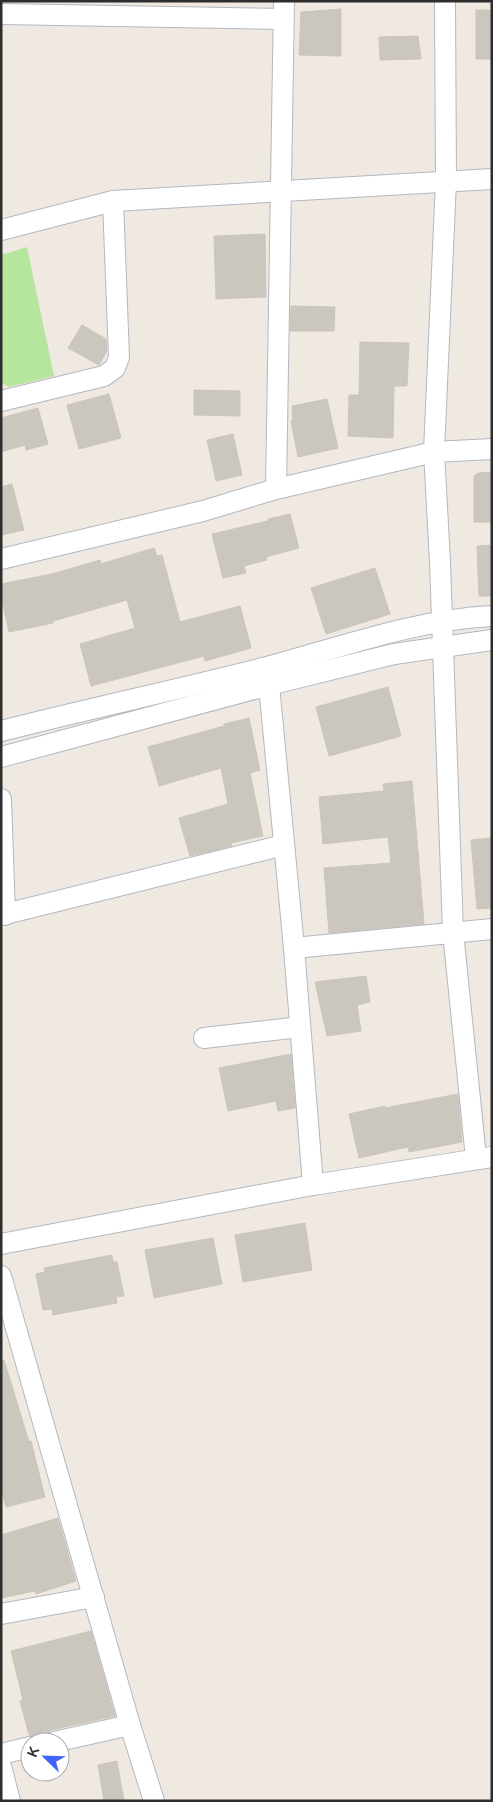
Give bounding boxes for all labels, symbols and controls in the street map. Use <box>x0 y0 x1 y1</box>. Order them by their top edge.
north arrow <box>20 1732 70 1782</box>
text: K <box>24 1744 43 1760</box>

